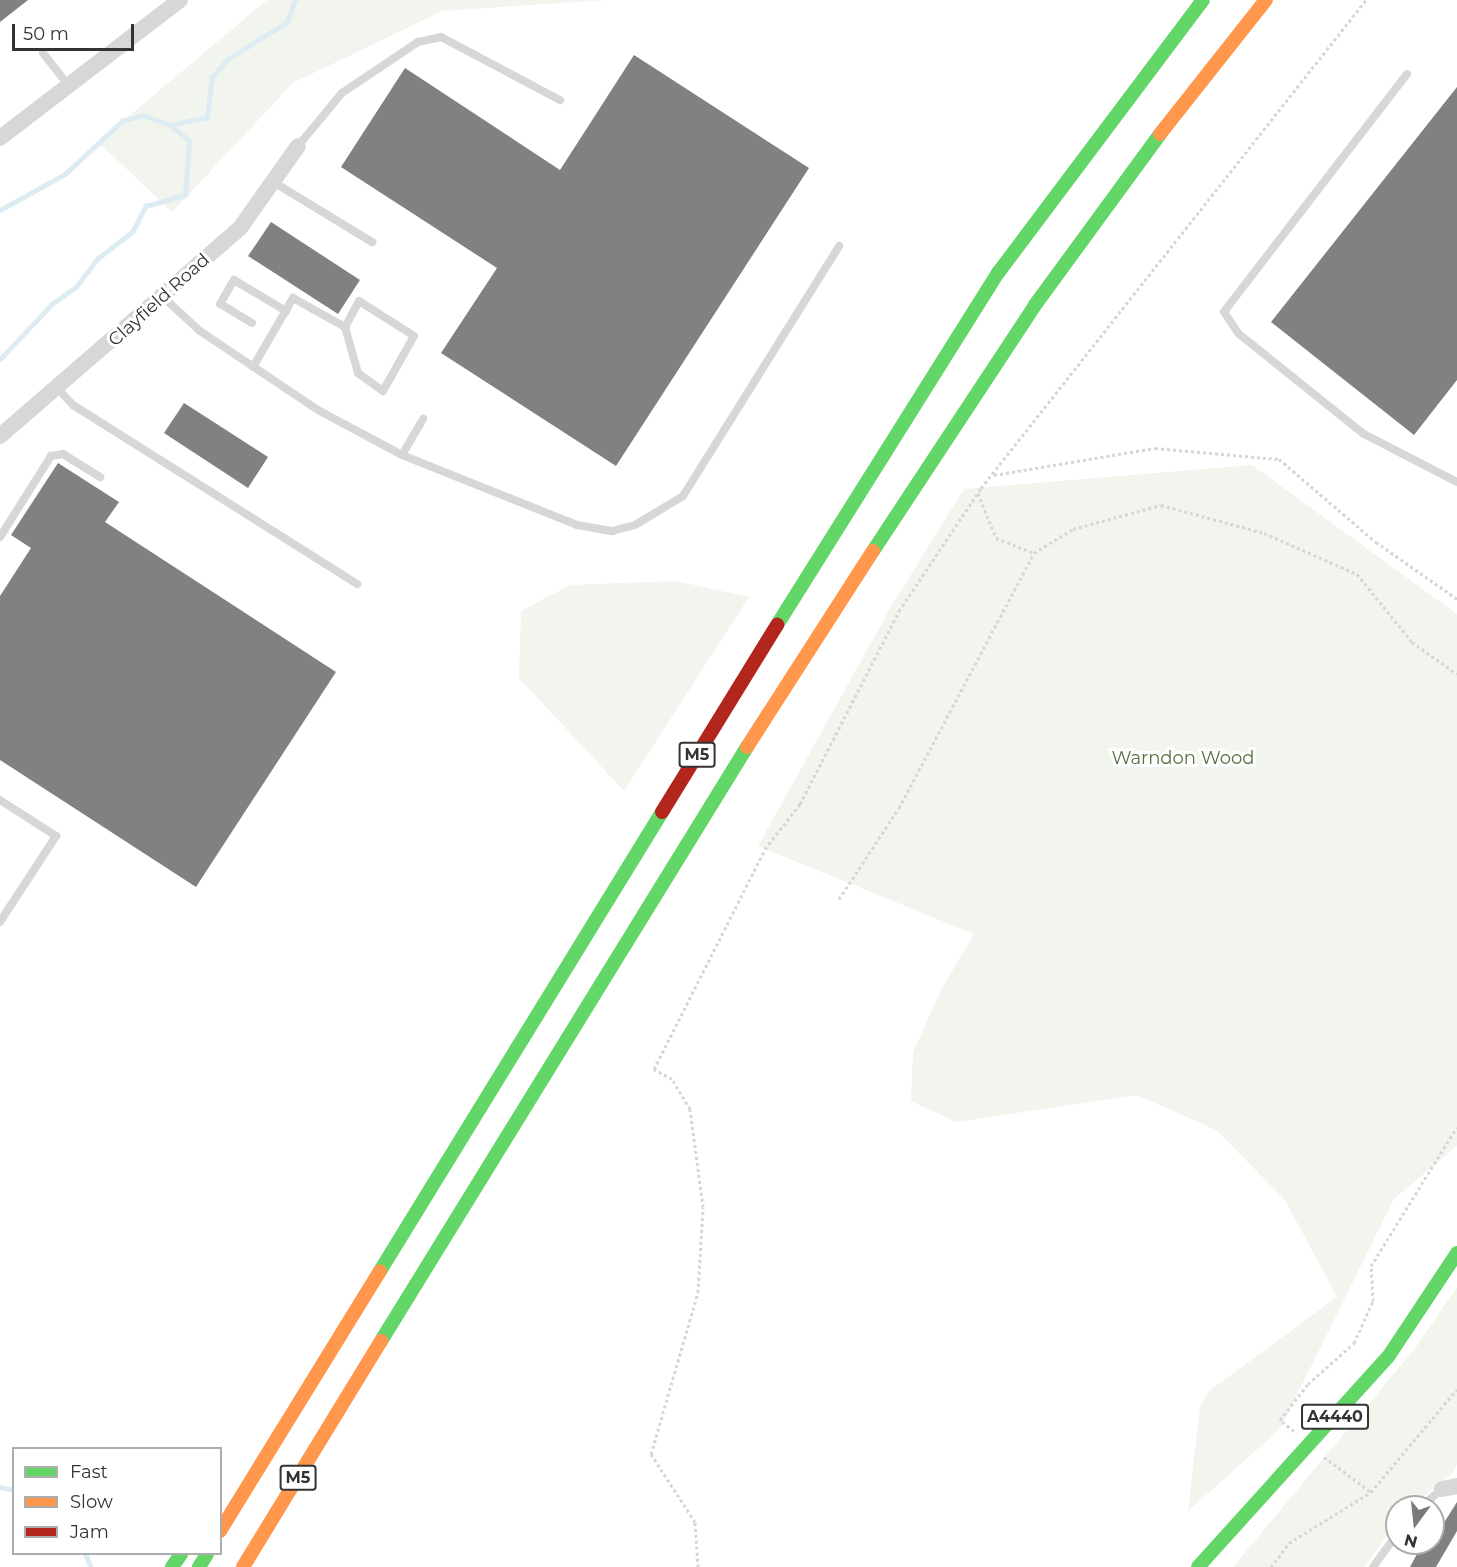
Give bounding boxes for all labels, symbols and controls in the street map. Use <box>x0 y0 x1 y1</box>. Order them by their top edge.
scale bar <box>15 12 136 50</box>
text: 50 m <box>23 23 69 45</box>
street label: Clayfield Road <box>104 249 214 351</box>
road number: M5 <box>678 742 716 768</box>
park label: Warndon Wood <box>1111 747 1255 769</box>
road number: A4440 <box>1300 1404 1370 1430</box>
legend <box>12 1447 222 1555</box>
text: Fast <box>70 1461 108 1483</box>
road number: M5 <box>278 1465 318 1491</box>
text: Slow <box>70 1491 113 1513</box>
north arrow <box>1385 1495 1445 1555</box>
text: Jam <box>70 1521 109 1543</box>
text: N <box>1402 1530 1419 1552</box>

